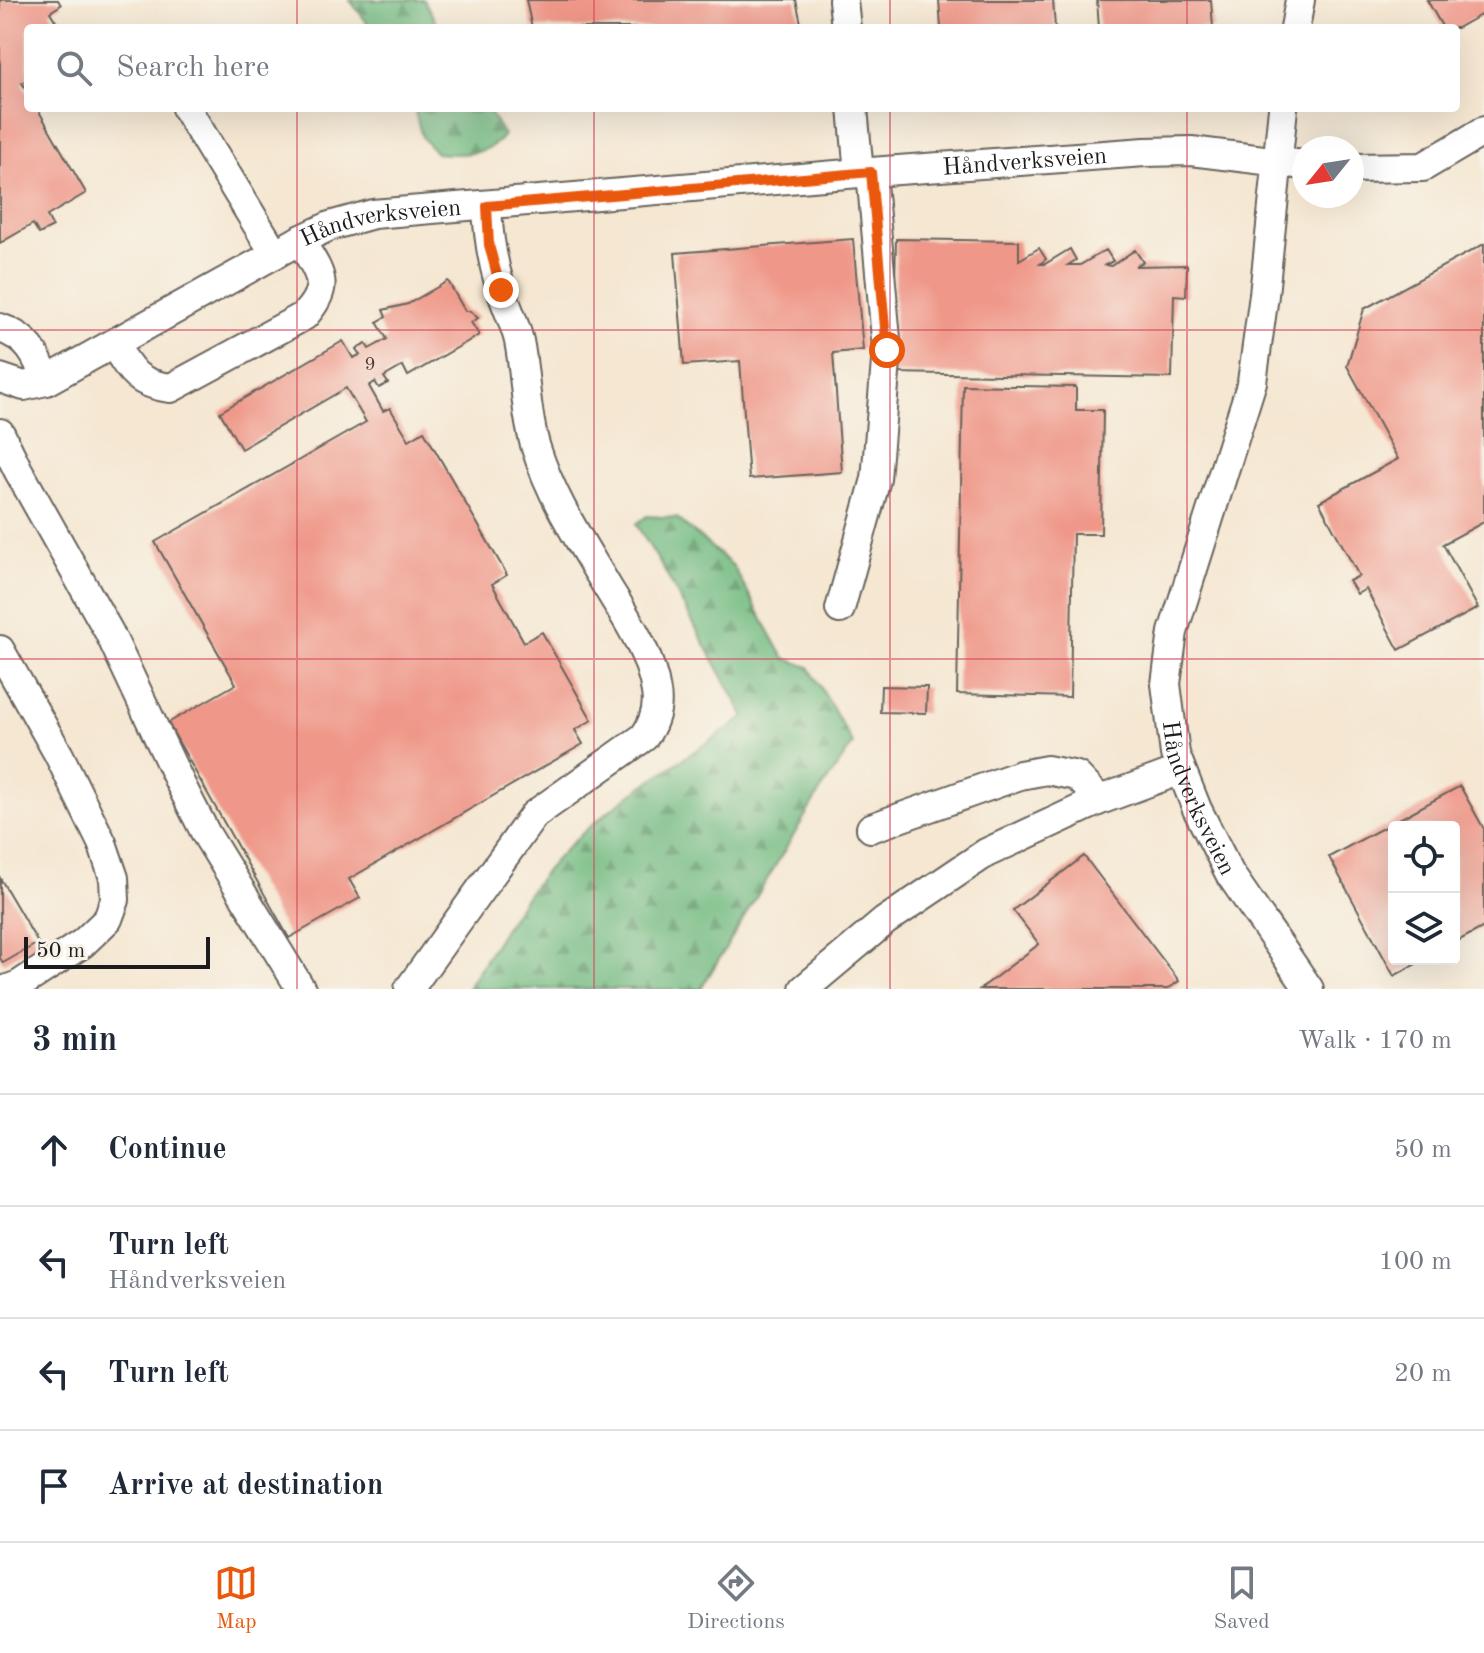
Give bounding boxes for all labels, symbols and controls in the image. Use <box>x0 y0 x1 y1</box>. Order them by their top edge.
search box <box>24 24 1460 112</box>
icon: search <box>52 46 96 90</box>
text: Search here <box>116 53 270 83</box>
north arrow <box>1292 136 1364 208</box>
street label: Håndverksveien <box>942 145 1108 181</box>
street label: Håndverksveien <box>297 197 462 252</box>
route end <box>483 272 519 308</box>
route start <box>869 332 905 368</box>
house number: 9 <box>364 355 376 375</box>
street label: Håndverksveien <box>1157 720 1239 880</box>
map controls <box>1388 821 1460 965</box>
button: locate <box>1388 821 1460 893</box>
button: layers <box>1388 893 1460 965</box>
scale bar <box>24 933 210 969</box>
text: 50 m <box>36 940 85 962</box>
text: 3 min <box>32 1024 117 1058</box>
text: Walk · 170 m <box>1298 1028 1452 1054</box>
icon: ahead <box>32 1128 76 1172</box>
text: Continue <box>108 1135 227 1165</box>
text: 50 m <box>1394 1137 1452 1163</box>
text: Turn left <box>108 1231 229 1261</box>
icon: left <box>32 1240 76 1284</box>
text: 100 m <box>1379 1249 1452 1275</box>
text: Håndverksveien <box>108 1268 286 1294</box>
icon: left <box>32 1352 76 1396</box>
text: Turn left <box>108 1359 229 1389</box>
text: 20 m <box>1394 1361 1452 1387</box>
icon: arrive <box>32 1464 76 1508</box>
text: Arrive at destination <box>108 1471 383 1501</box>
tab: Map <box>214 1561 258 1636</box>
tab: Directions <box>687 1561 785 1636</box>
tab: Saved <box>1214 1561 1270 1636</box>

